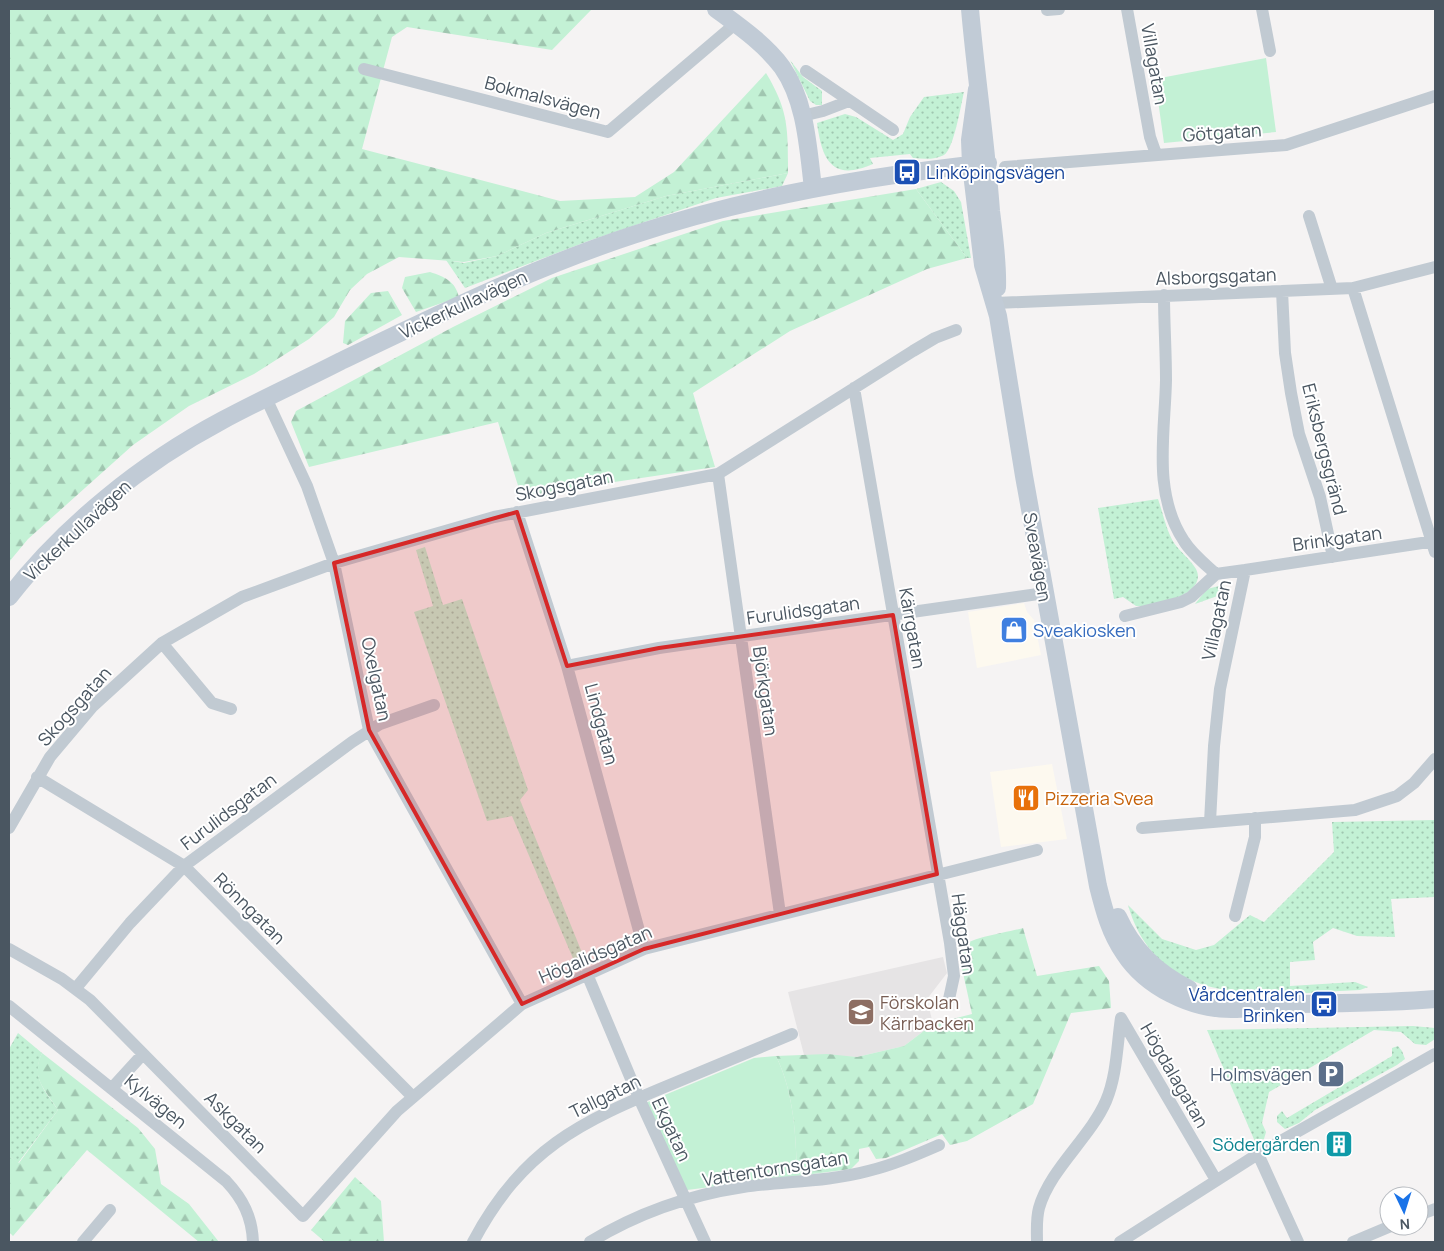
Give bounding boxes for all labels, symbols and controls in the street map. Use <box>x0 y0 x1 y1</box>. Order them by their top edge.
street label: Villagatan <box>1136 22 1174 106</box>
street label: Bokmalsvägen <box>482 70 604 124</box>
street label: Götgatan <box>1182 117 1262 147</box>
bus stop icon: Linköpingsvägen <box>892 157 922 187</box>
place label: Linköpingsvägen <box>926 160 1065 184</box>
street label: Alsborgsgatan <box>1155 262 1277 290</box>
street label: Vickerkullavägen <box>395 264 531 344</box>
street label: Eriksbergsgränd <box>1297 381 1353 517</box>
street label: Skogsgatan <box>513 464 615 506</box>
street label: Vickerkullavägen <box>18 474 136 586</box>
street label: Sveavägen <box>1018 511 1058 603</box>
street label: Brinkgatan <box>1291 520 1383 556</box>
street label: Villagatan <box>1196 578 1236 662</box>
street label: Kärrgatan <box>894 586 932 670</box>
street label: Furulidsgatan <box>745 590 861 630</box>
shop icon: Sveakiosken <box>999 615 1029 645</box>
place label: Sveakiosken <box>1033 618 1136 642</box>
street label: Oxelgatan <box>356 635 398 723</box>
street label: Björkgatan <box>748 645 784 737</box>
street label: Skogsgatan <box>32 661 116 751</box>
street label: Lindgatan <box>580 681 624 767</box>
street label: Furulidsgatan <box>175 767 281 855</box>
restaurant icon: Pizzeria Svea <box>1011 783 1041 813</box>
place label: Pizzeria Svea <box>1045 786 1153 810</box>
street label: Rönngatan <box>209 867 291 949</box>
street label: Häggatan <box>946 892 982 976</box>
street label: Högalidsgatan <box>535 919 655 989</box>
place label: Vårdcentralen Brinken <box>1189 982 1305 1027</box>
bus stop icon: Vårdcentralen Brinken <box>1309 989 1339 1019</box>
place label: Förskolan Kärrbacken <box>880 990 974 1035</box>
school or university icon: Förskolan Kärrbacken <box>846 997 876 1027</box>
street label: Högdalagatan <box>1135 1018 1215 1132</box>
parking icon: Holmsvägen <box>1316 1059 1346 1089</box>
place label: Holmsvägen <box>1210 1062 1312 1086</box>
street label: Kylvägen <box>120 1068 192 1134</box>
street label: Tallgatan <box>565 1068 645 1124</box>
street label: Askgatan <box>200 1086 272 1158</box>
street label: Ekgatan <box>647 1093 697 1165</box>
building icon: Södergården <box>1324 1129 1354 1159</box>
place label: Södergården <box>1212 1132 1320 1156</box>
street label: Vattentornsgatan <box>701 1145 849 1191</box>
north arrow <box>1379 1186 1429 1236</box>
text: N <box>1399 1215 1411 1234</box>

